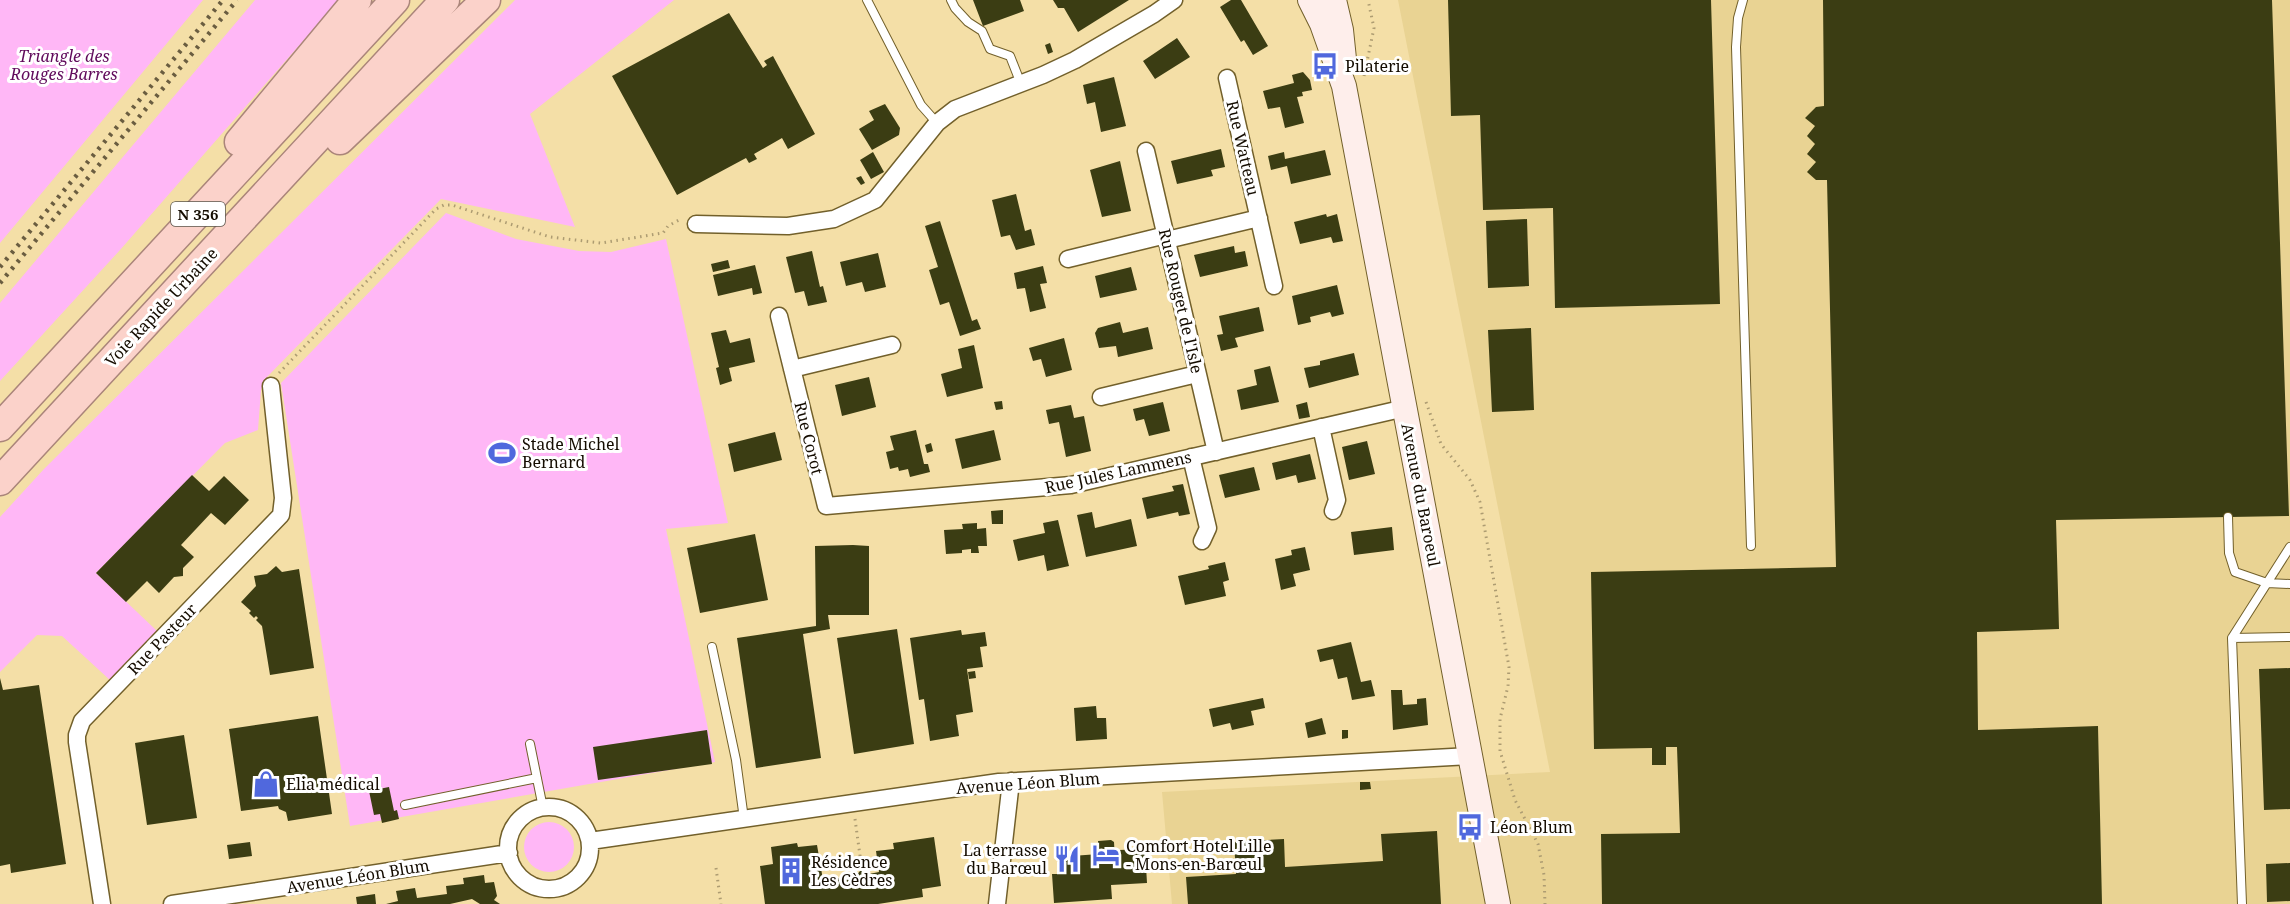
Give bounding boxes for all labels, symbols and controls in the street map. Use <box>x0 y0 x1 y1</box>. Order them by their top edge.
park label: Triangle des Rouges Barres <box>9 45 118 85</box>
bus stop icon: Pilaterie <box>1310 51 1340 81</box>
place label: Pilaterie <box>1345 55 1409 77</box>
street label: Rue Watteau <box>1221 98 1265 198</box>
road number: N 356 <box>171 202 225 226</box>
street label: Rue Rouget de l'Isle <box>1154 226 1208 376</box>
street label: Voie Rapide Urbaine <box>100 243 222 371</box>
street label: Rue Corot <box>789 399 829 477</box>
street label: Avenue du Baroeul <box>1396 422 1446 568</box>
place label: Stade Michel Bernard <box>522 433 620 473</box>
sports icon: Stade Michel Bernard <box>487 438 517 468</box>
street label: Rue Jules Lammens <box>1043 446 1193 498</box>
street label: Rue Pasteur <box>122 598 202 679</box>
street label: Avenue Léon Blum <box>955 767 1101 799</box>
shop icon: Elia médical <box>251 769 281 799</box>
place label: Elia médical <box>286 773 380 795</box>
bus stop icon: Léon Blum <box>1455 812 1485 842</box>
place label: Léon Blum <box>1490 816 1573 838</box>
place label: Comfort Hotel Lille - Mons-en-Barœul <box>1126 835 1271 875</box>
place label: La terrasse du Barœul <box>963 839 1047 879</box>
hotel icon: Comfort Hotel Lille - Mons-en-Barœul <box>1091 840 1121 870</box>
restaurant icon: La terrasse du Barœul <box>1052 844 1082 874</box>
place label: Résidence Les Cèdres <box>811 851 892 891</box>
street label: Avenue Léon Blum <box>285 854 431 898</box>
building icon: Résidence Les Cèdres <box>776 856 806 886</box>

